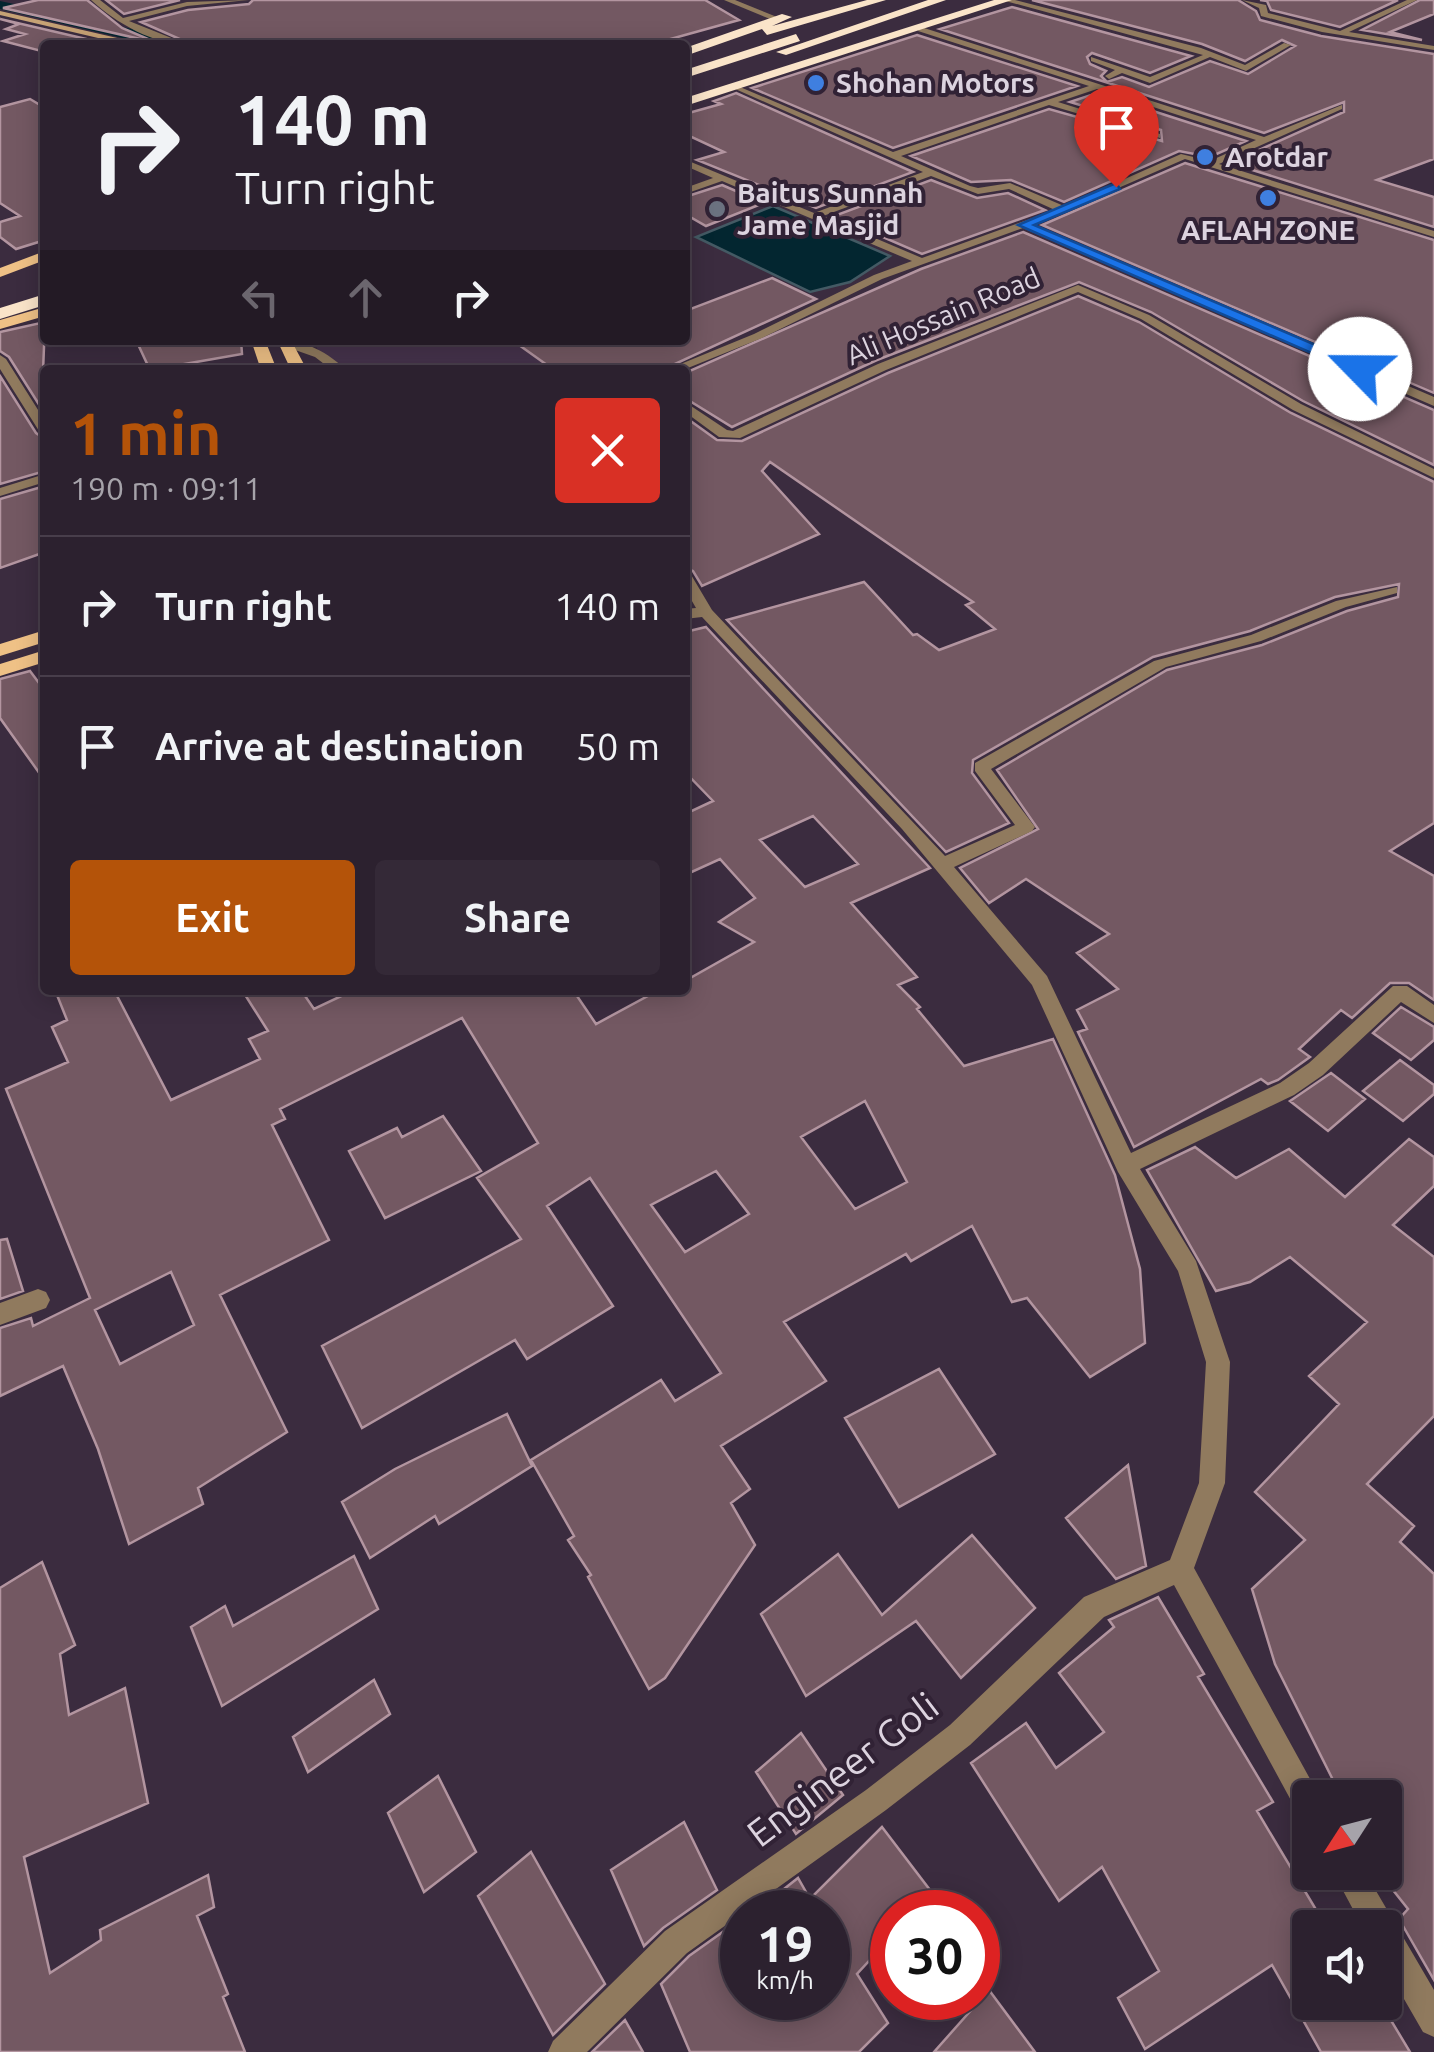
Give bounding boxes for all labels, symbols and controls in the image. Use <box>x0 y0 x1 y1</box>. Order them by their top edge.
place label: Shohan Motors <box>836 67 1035 98</box>
marker: Shohan Motors <box>805 72 827 94</box>
icon: right <box>70 80 200 210</box>
text: 140 m <box>235 80 430 158</box>
pin <box>1074 85 1159 188</box>
icon: arrive <box>1089 100 1144 155</box>
place label: Arotdar <box>1225 141 1328 172</box>
marker: Arotdar <box>1194 146 1216 168</box>
text: Turn right <box>235 162 435 213</box>
place label: Baitus Sunnah Jame Masjid <box>737 177 923 240</box>
marker: AFLAH ZONE <box>1257 187 1279 209</box>
marker: Baitus Sunnah Jame Masjid <box>706 198 728 220</box>
place label: AFLAH ZONE <box>1181 214 1355 245</box>
street label: Ali Hossain Road <box>841 261 1044 370</box>
icon: left <box>233 270 288 325</box>
icon: ahead <box>338 270 393 325</box>
icon: right <box>443 270 498 325</box>
position arrow <box>1308 317 1412 421</box>
button: close <box>555 398 660 503</box>
text: 1 min <box>70 399 222 466</box>
text: 190 m · 09:11 <box>70 470 262 506</box>
icon: right <box>70 579 125 634</box>
text: Turn right <box>155 585 332 627</box>
text: 140 m <box>554 585 660 627</box>
icon: arrive <box>70 719 125 774</box>
text: Arrive at destination <box>155 725 524 767</box>
text: 50 m <box>576 725 660 767</box>
button: Exit <box>70 860 355 975</box>
button: Share <box>375 860 660 975</box>
street label: Engineer Goli <box>739 1684 946 1854</box>
north arrow <box>1292 1780 1402 1890</box>
map controls <box>1292 1780 1402 2020</box>
speed limit sign: 30 <box>870 1890 1000 2020</box>
button: sound <box>1292 1910 1402 2020</box>
text: 19 <box>757 1915 813 1971</box>
text: km/h <box>756 1966 814 1994</box>

